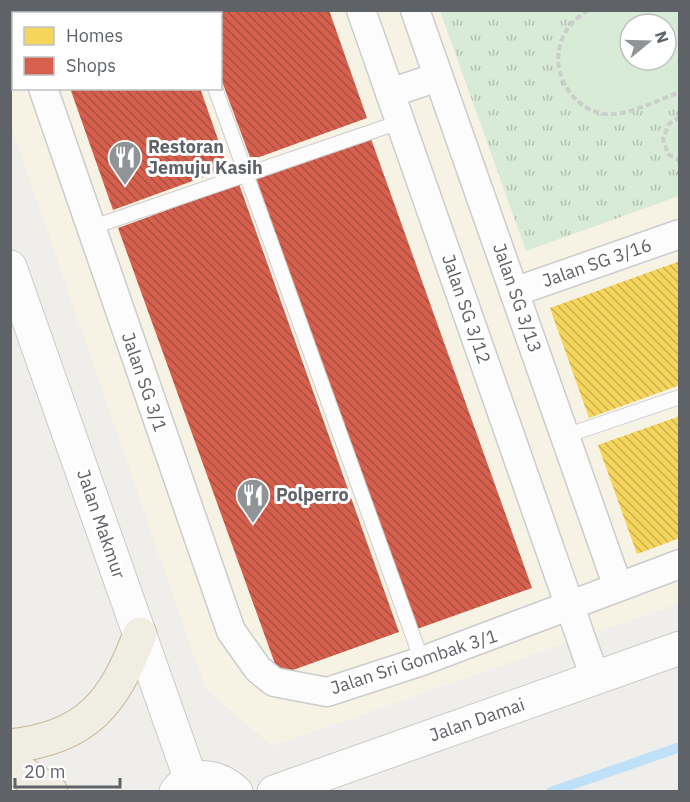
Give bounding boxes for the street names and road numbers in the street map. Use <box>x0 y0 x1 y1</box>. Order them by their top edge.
street label: Jalan SG 3/16 <box>539 233 655 292</box>
street label: Jalan SG 3/13 <box>488 240 547 356</box>
street label: Jalan SG 3/12 <box>437 251 496 367</box>
street label: Jalan SG 3/1 <box>117 329 172 435</box>
street label: Jalan Makmur <box>72 466 131 582</box>
street label: Jalan Sri Gombak 3/1 <box>327 624 500 699</box>
street label: Jalan Damai <box>426 692 528 747</box>

